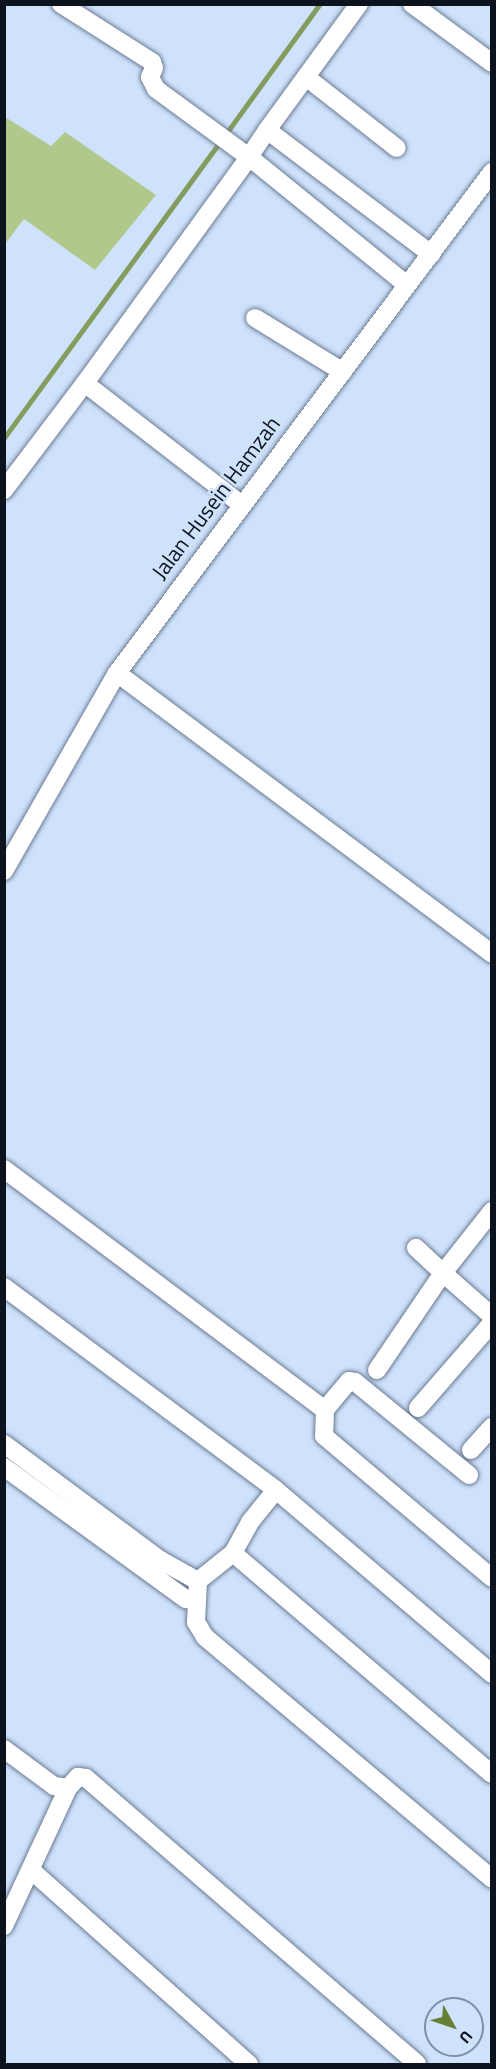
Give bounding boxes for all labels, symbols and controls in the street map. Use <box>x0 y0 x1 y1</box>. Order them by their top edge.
street label: Jalan Husein Hamzah <box>146 412 286 584</box>
north arrow <box>424 1997 484 2057</box>
text: U <box>454 2026 479 2049</box>

